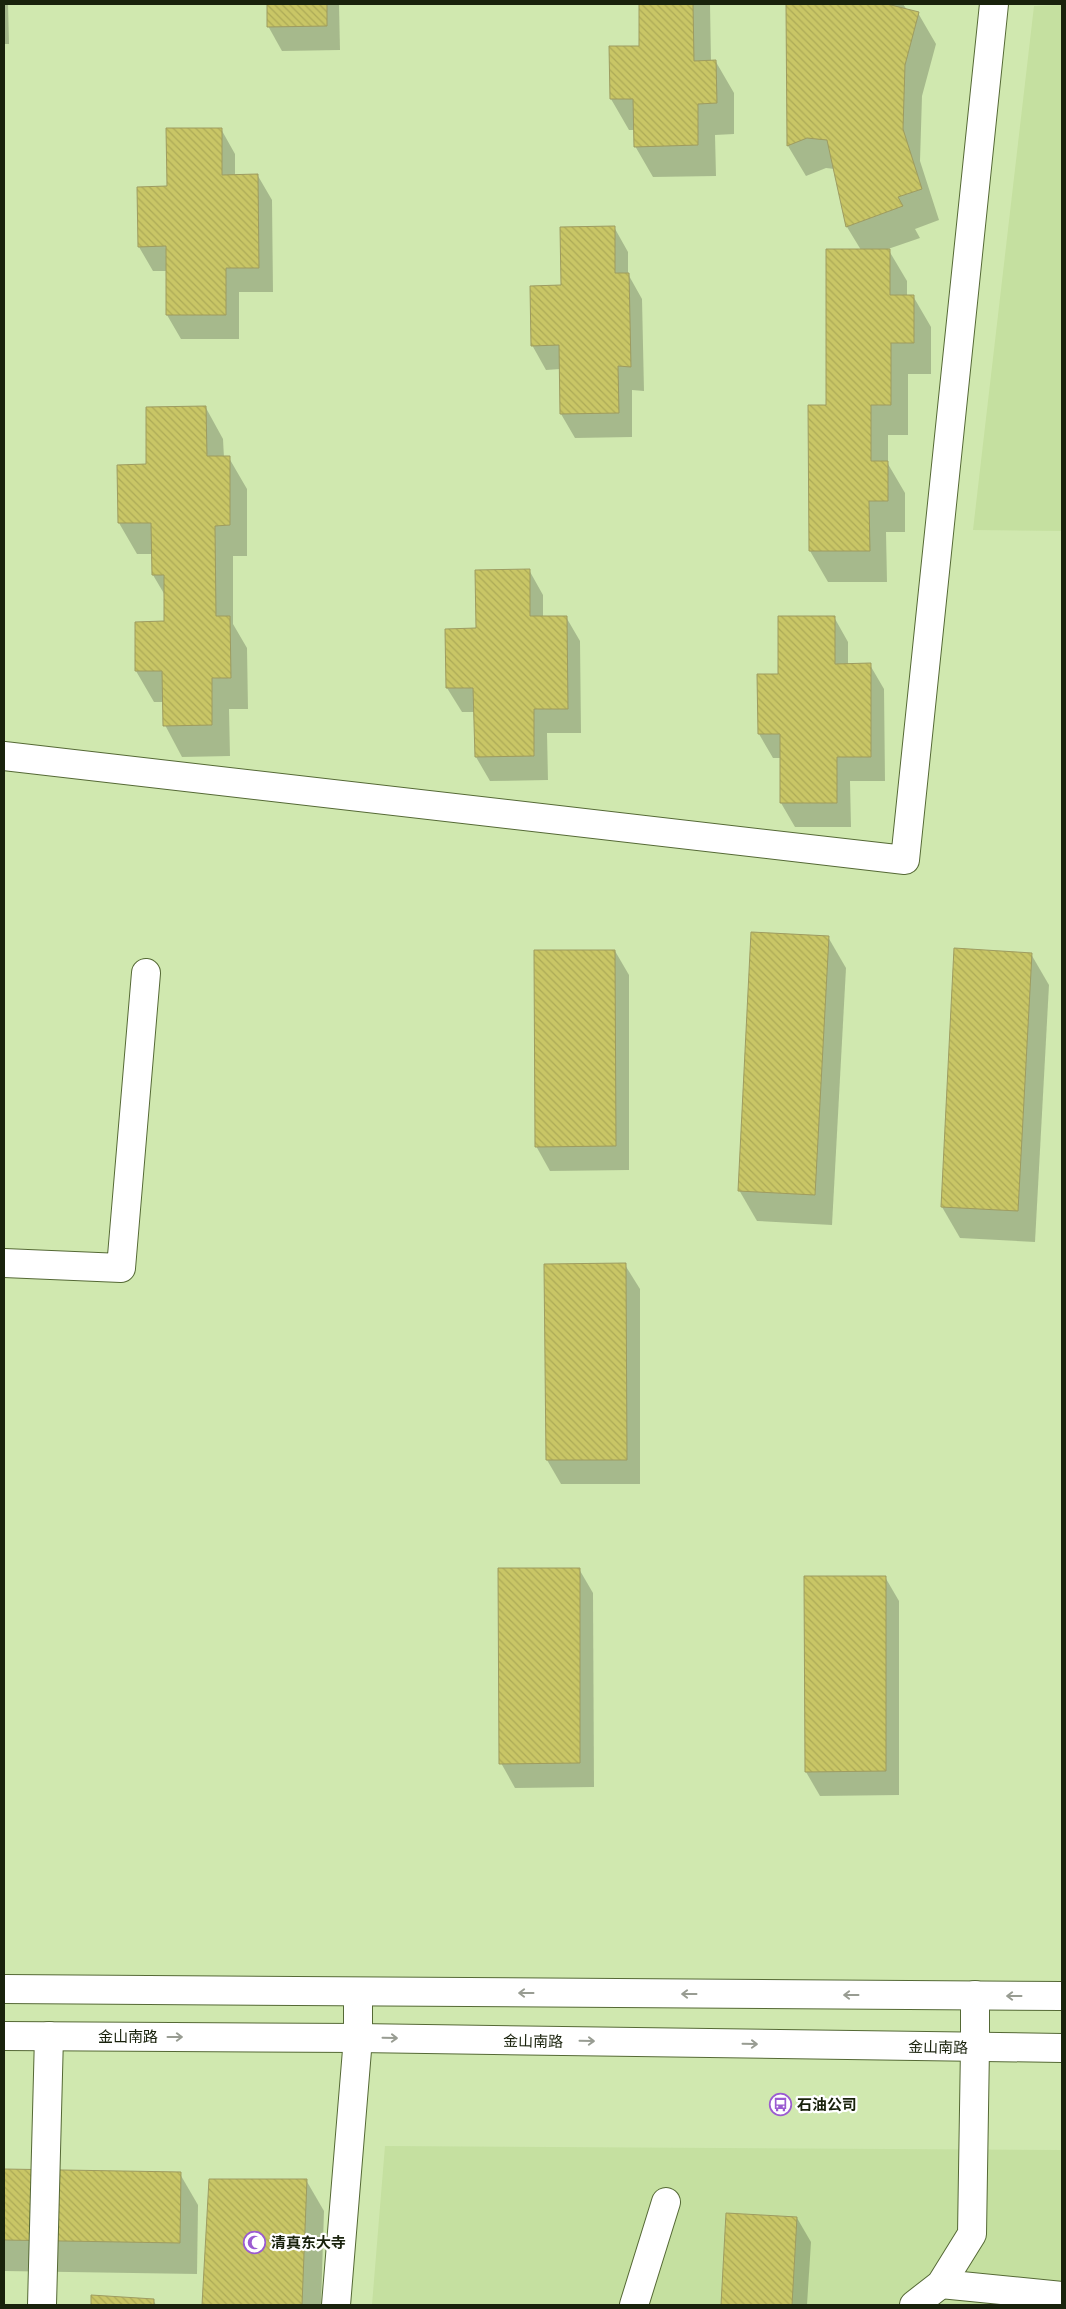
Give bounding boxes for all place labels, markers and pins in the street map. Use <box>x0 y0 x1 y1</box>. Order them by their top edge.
bus stop icon: 石油公司 <box>769 2092 793 2116</box>
place label: 石油公司 <box>797 2095 857 2114</box>
mosque icon: 清真东大寺 <box>243 2230 267 2254</box>
place label: 清真东大寺 <box>271 2233 346 2252</box>

